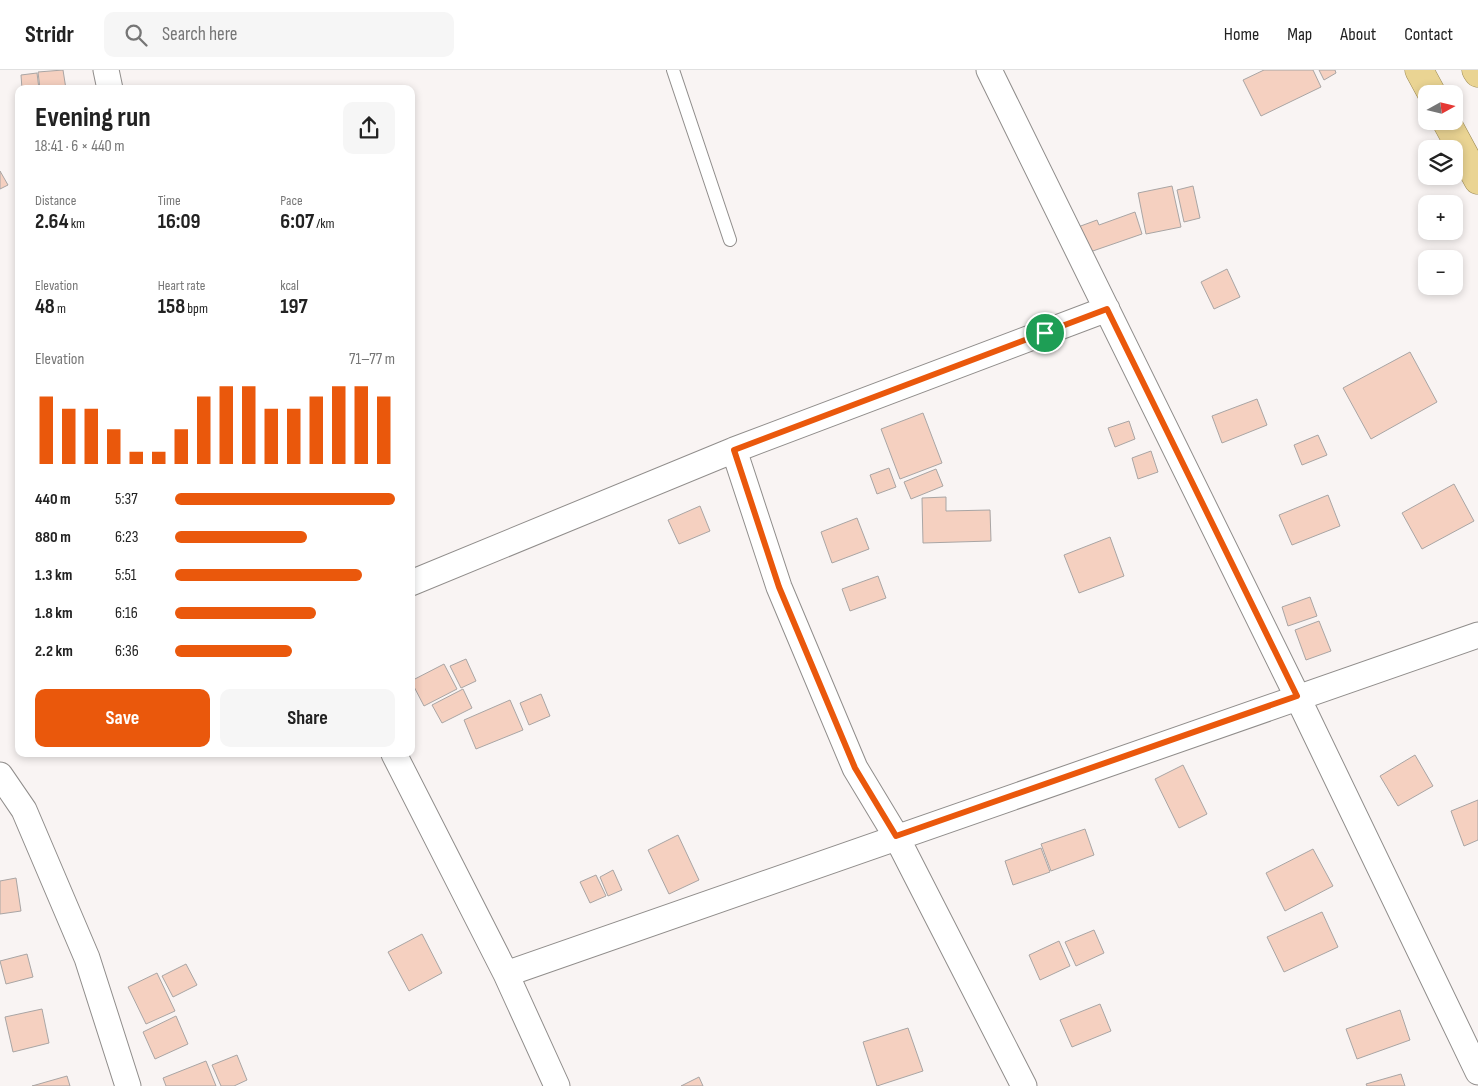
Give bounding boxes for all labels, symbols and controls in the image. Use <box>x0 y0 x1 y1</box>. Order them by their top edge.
search box <box>104 12 454 57</box>
text: Stridr <box>25 20 74 49</box>
icon: search <box>122 21 150 49</box>
text: Search here <box>162 23 237 46</box>
text: Home <box>1224 24 1259 45</box>
text: Map <box>1287 24 1312 45</box>
text: About <box>1340 24 1376 45</box>
text: Contact <box>1404 24 1453 45</box>
north arrow <box>1418 85 1462 130</box>
map controls <box>1418 85 1463 295</box>
text: Evening run <box>35 101 151 134</box>
button: share <box>343 102 395 154</box>
text: 18:41 · 6 × 440 m <box>35 137 125 156</box>
button: layers <box>1418 140 1463 185</box>
text: Distance <box>35 192 76 209</box>
text: Time <box>158 192 181 209</box>
text: Pace <box>280 192 303 209</box>
button: + <box>1418 195 1463 240</box>
text: 2.64 <box>35 209 68 234</box>
text: 16:09 <box>158 209 200 234</box>
text: 6:07 <box>280 209 314 234</box>
text: km <box>68 215 85 232</box>
text: /km <box>314 215 335 232</box>
button: − <box>1418 250 1463 295</box>
text: Elevation <box>35 277 78 294</box>
text: Heart rate <box>158 277 205 294</box>
text: kcal <box>280 277 299 294</box>
text: 48 <box>35 294 55 319</box>
text: 158 <box>158 294 185 319</box>
text: 197 <box>280 294 308 319</box>
text: m <box>55 300 66 317</box>
text: bpm <box>185 300 208 317</box>
pin <box>1024 312 1066 354</box>
icon: arrive <box>1031 319 1059 347</box>
text: Elevation <box>35 350 84 369</box>
text: 71–77 m <box>349 350 395 369</box>
text: 440 m <box>35 490 71 509</box>
text: 5:37 <box>115 490 138 509</box>
text: 880 m <box>35 528 71 547</box>
text: 6:23 <box>115 528 138 547</box>
text: 1.3 km <box>35 566 72 585</box>
text: 5:51 <box>115 566 136 585</box>
text: 1.8 km <box>35 604 73 623</box>
text: 6:16 <box>115 604 138 623</box>
text: 2.2 km <box>35 642 73 661</box>
text: 6:36 <box>115 642 139 661</box>
button: Save <box>35 689 210 747</box>
button: Share <box>220 689 395 747</box>

